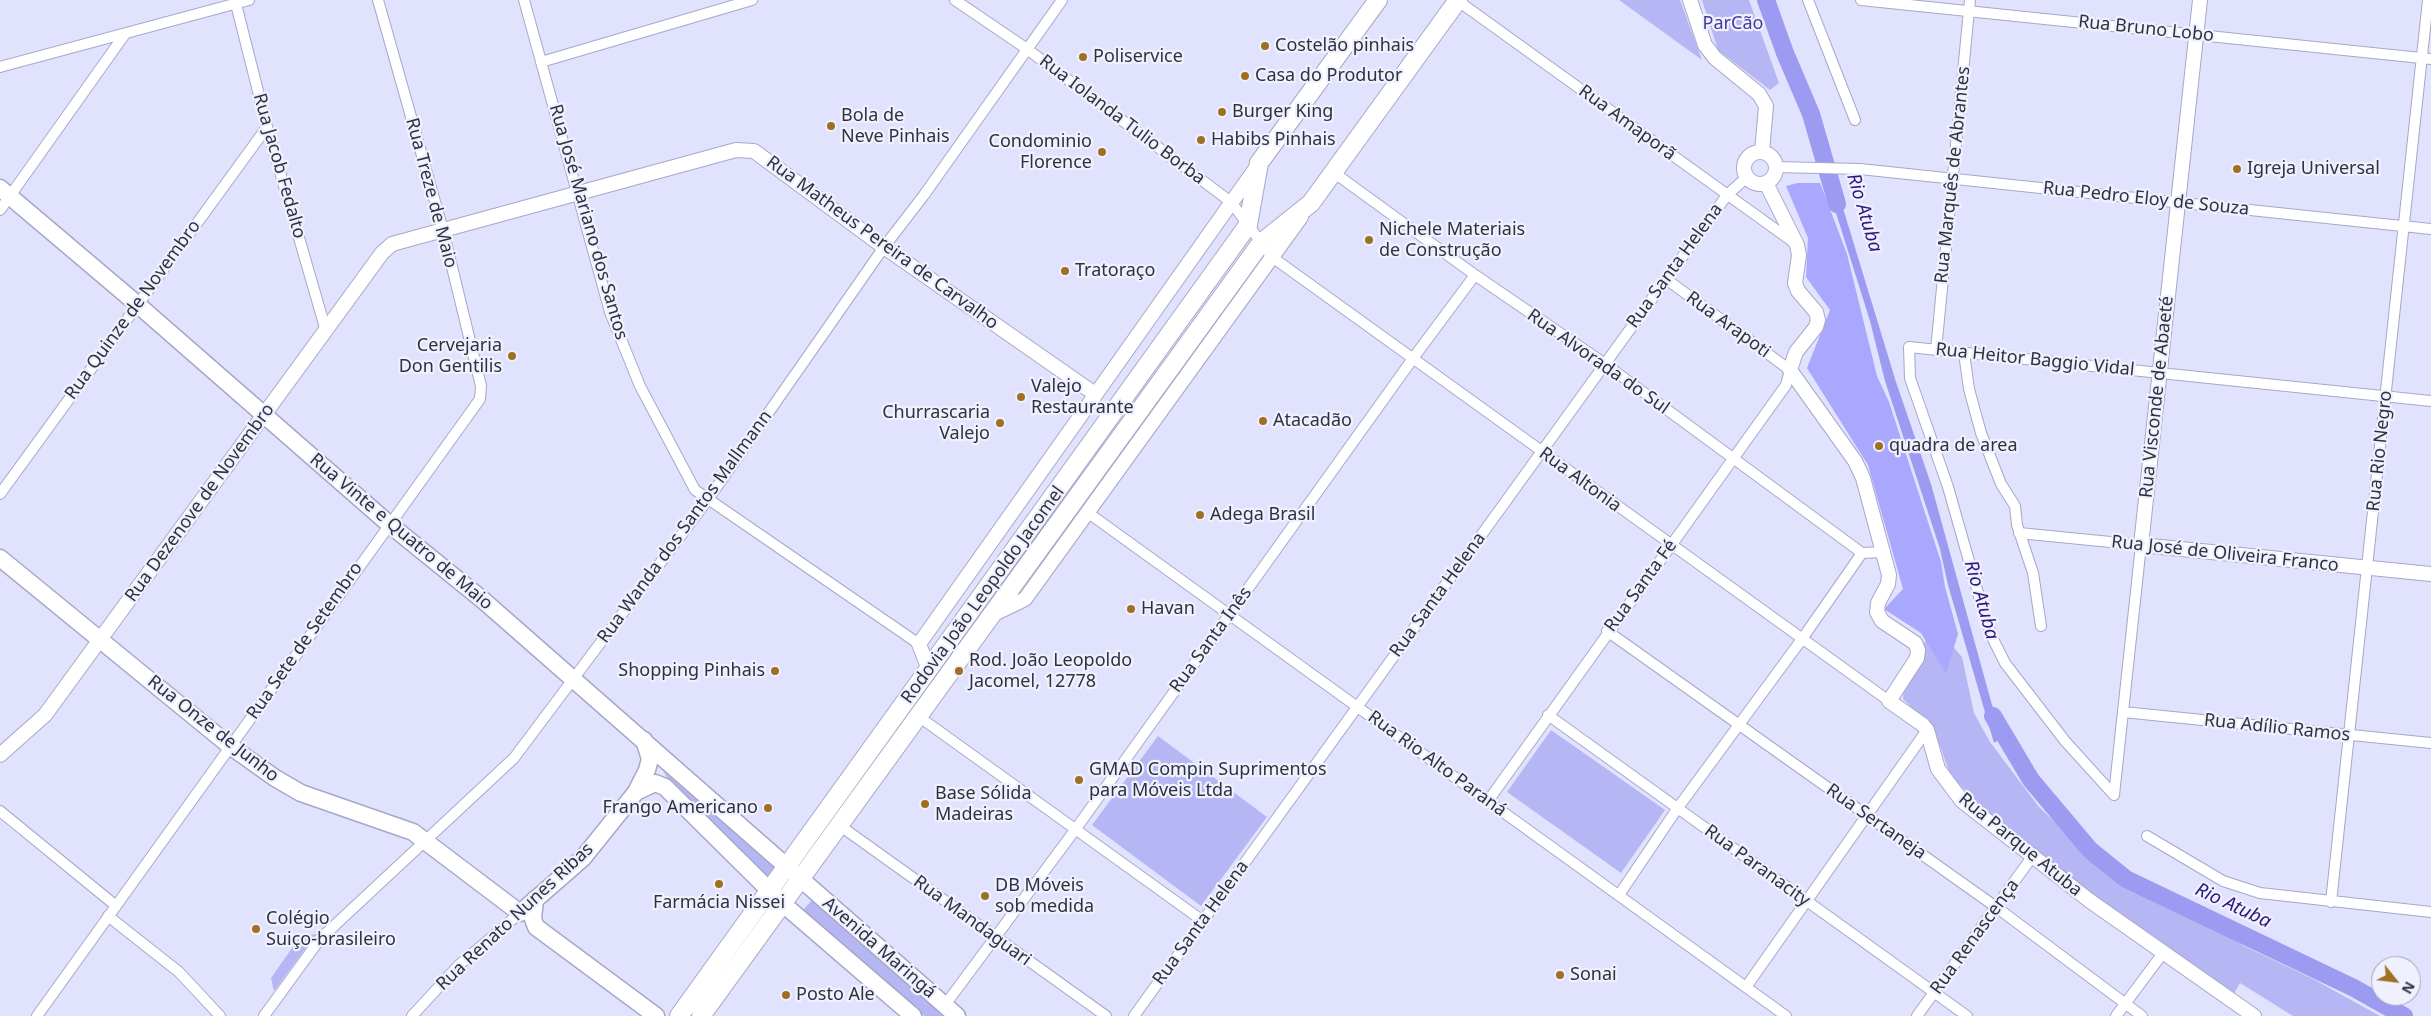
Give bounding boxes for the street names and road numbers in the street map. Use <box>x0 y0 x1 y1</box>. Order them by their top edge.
street label: Rua Bruno Lobo <box>2077 11 2215 47</box>
street label: Rua Iolanda Tulio Borba <box>1035 51 1209 189</box>
street label: Rua Marquês de Abrantes <box>1931 65 1975 285</box>
street label: Rua Amaporã <box>1574 81 1680 165</box>
street label: Rua Jacob Fedalto <box>248 91 310 241</box>
street label: Rua José Mariano dos Santos <box>544 102 632 342</box>
street label: Rua Treze de Maio <box>401 116 461 270</box>
street label: Rua Matheus Pereira de Carvalho <box>762 152 1002 334</box>
street label: Rua Pedro Eloy de Souza <box>2042 177 2250 221</box>
street label: Rua Santa Helena <box>1622 199 1728 333</box>
street label: Rua Quinze de Novembro <box>61 216 205 404</box>
street label: Rua Arapoti <box>1682 287 1774 363</box>
street label: Rua Visconde de Abaeté <box>2136 295 2178 499</box>
street label: Rua Alvorada do Sul <box>1523 305 1673 419</box>
street label: Rua Heitor Baggio Vidal <box>1934 339 2136 381</box>
street label: Rua Rio Negro <box>2363 390 2397 512</box>
street label: Rua Dezenove de Novembro <box>121 400 279 606</box>
street label: Rua Wanda dos Santos Mallmann <box>593 406 777 648</box>
street label: Rua Altonia <box>1535 443 1625 517</box>
street label: Rua Vinte e Quatro de Maio <box>305 449 497 615</box>
street label: Rodovia João Leopoldo Jacomel <box>897 482 1069 708</box>
street label: Rua Santa Helena <box>1385 528 1491 662</box>
street label: Rua José de Oliveira Franco <box>2110 531 2340 577</box>
street label: Rua Santa Fé <box>1600 536 1682 636</box>
street label: Rua Sete de Setembro <box>243 558 367 724</box>
street label: Rua Santa Inês <box>1165 583 1257 697</box>
street label: Rua Onze de Junho <box>143 671 283 787</box>
street label: Rua Rio Alto Paraná <box>1363 706 1511 822</box>
street label: Rua Adílio Ramos <box>2203 710 2351 746</box>
street label: Rua Sertaneja <box>1822 780 1930 864</box>
street label: Rua Parque Atuba <box>1954 789 2086 901</box>
street label: Rua Paranacity <box>1700 820 1814 912</box>
street label: Rua Renato Nunes Ribas <box>432 839 598 995</box>
street label: Rua Santa Helena <box>1148 856 1254 990</box>
street label: Rua Mandaguari <box>909 871 1035 971</box>
street label: Rua Renascença <box>1926 875 2024 999</box>
street label: Avenida Maringá <box>818 893 940 1003</box>

